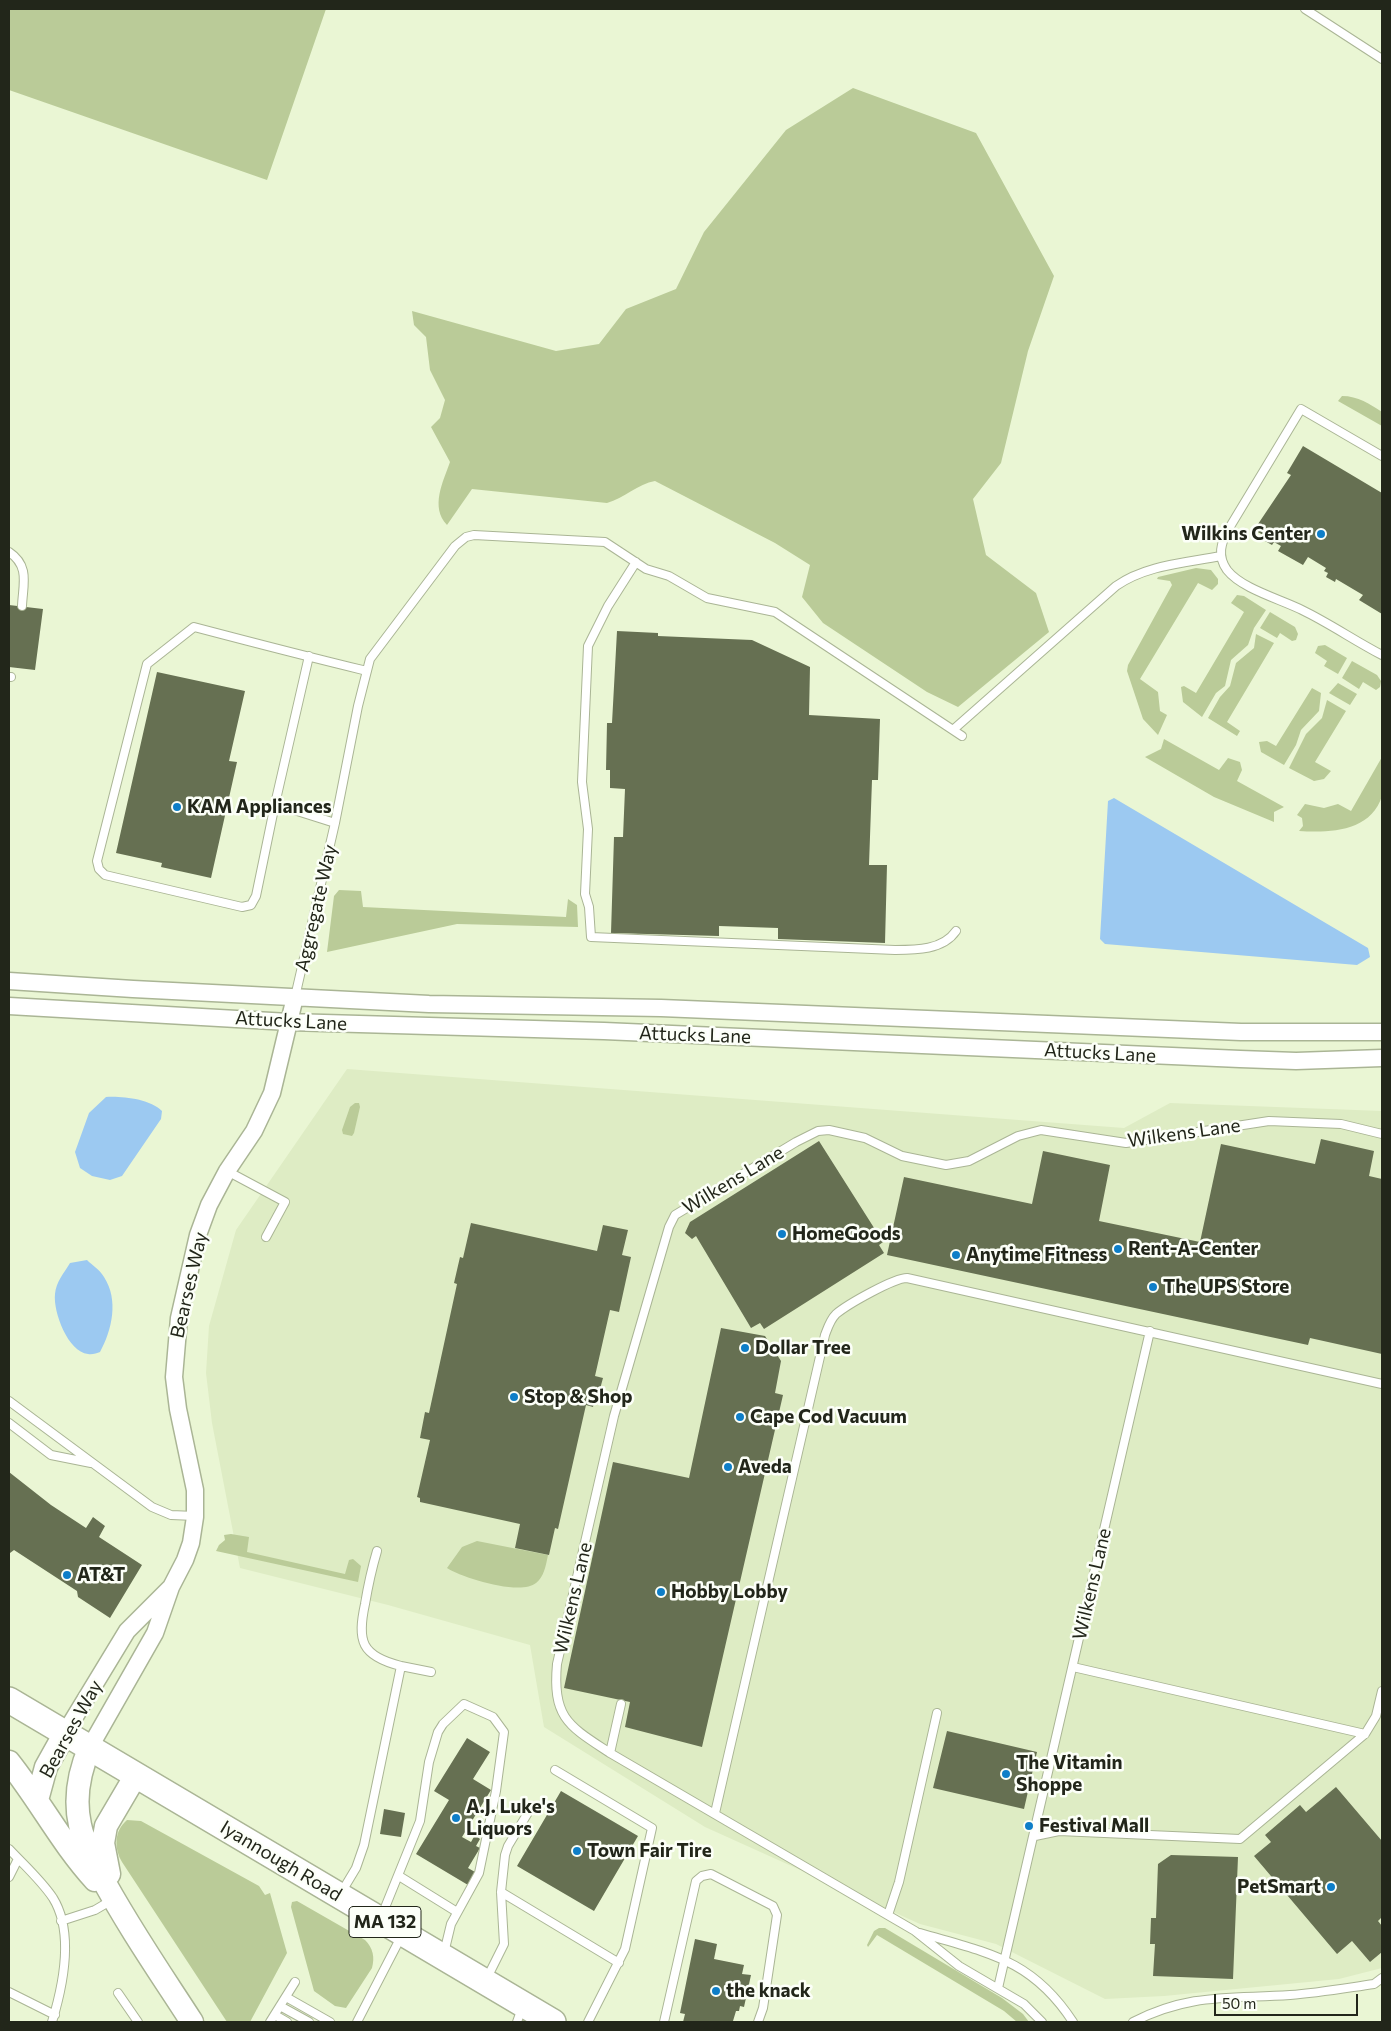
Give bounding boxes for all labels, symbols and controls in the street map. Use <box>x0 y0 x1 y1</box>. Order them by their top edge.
place label: Wilkins Center <box>1181 523 1311 545</box>
marker: Wilkins Center <box>1315 528 1327 540</box>
place label: KAM Appliances <box>187 796 332 818</box>
marker: KAM Appliances <box>171 801 183 813</box>
street label: Aggregate Way <box>290 842 342 974</box>
street label: Attucks Lane <box>234 1007 348 1035</box>
street label: Attucks Lane <box>639 1022 751 1048</box>
street label: Attucks Lane <box>1043 1039 1157 1067</box>
street label: Wilkens Lane <box>1126 1114 1242 1152</box>
street label: Wilkens Lane <box>678 1141 788 1219</box>
place label: HomeGoods <box>792 1223 901 1245</box>
marker: HomeGoods <box>776 1228 788 1240</box>
street label: Bearses Way <box>166 1230 212 1340</box>
place label: Rent-A-Center <box>1128 1238 1258 1260</box>
marker: Rent-A-Center <box>1112 1243 1124 1255</box>
place label: Anytime Fitness <box>966 1244 1107 1266</box>
marker: Anytime Fitness <box>950 1249 962 1261</box>
place label: The UPS Store <box>1163 1276 1289 1298</box>
marker: The UPS Store <box>1147 1281 1159 1293</box>
place label: Dollar Tree <box>755 1337 851 1359</box>
marker: Dollar Tree <box>739 1342 751 1354</box>
place label: Stop & Shop <box>524 1386 633 1408</box>
marker: Stop & Shop <box>508 1391 520 1403</box>
place label: Cape Cod Vacuum <box>750 1406 907 1428</box>
marker: Cape Cod Vacuum <box>734 1411 746 1423</box>
place label: Aveda <box>738 1456 792 1478</box>
marker: Aveda <box>722 1461 734 1473</box>
street label: Wilkens Lane <box>1068 1526 1116 1642</box>
street label: Wilkens Lane <box>549 1540 597 1656</box>
place label: AT&T <box>77 1564 125 1586</box>
marker: AT&T <box>61 1569 73 1581</box>
place label: Hobby Lobby <box>671 1581 788 1603</box>
marker: Hobby Lobby <box>655 1586 667 1598</box>
street label: Bearses Way <box>35 1676 107 1782</box>
place label: The Vitamin Shoppe <box>1016 1752 1123 1796</box>
marker: The Vitamin Shoppe <box>1000 1768 1012 1780</box>
place label: A.J. Luke's Liquors <box>466 1796 555 1840</box>
marker: A.J. Luke's Liquors <box>450 1812 462 1824</box>
place label: Festival Mall <box>1039 1815 1149 1837</box>
street label: Iyannough Road <box>216 1816 346 1906</box>
marker: Festival Mall <box>1023 1820 1035 1832</box>
place label: Town Fair Tire <box>587 1840 712 1862</box>
marker: Town Fair Tire <box>571 1845 583 1857</box>
place label: PetSmart <box>1237 1876 1321 1898</box>
marker: PetSmart <box>1325 1881 1337 1893</box>
road number: MA 132 <box>349 1906 421 1938</box>
place label: the knack <box>726 1980 811 2002</box>
scale bar <box>1216 1984 1360 2016</box>
marker: the knack <box>710 1985 722 1997</box>
text: 50 m <box>1222 1994 1256 2012</box>

